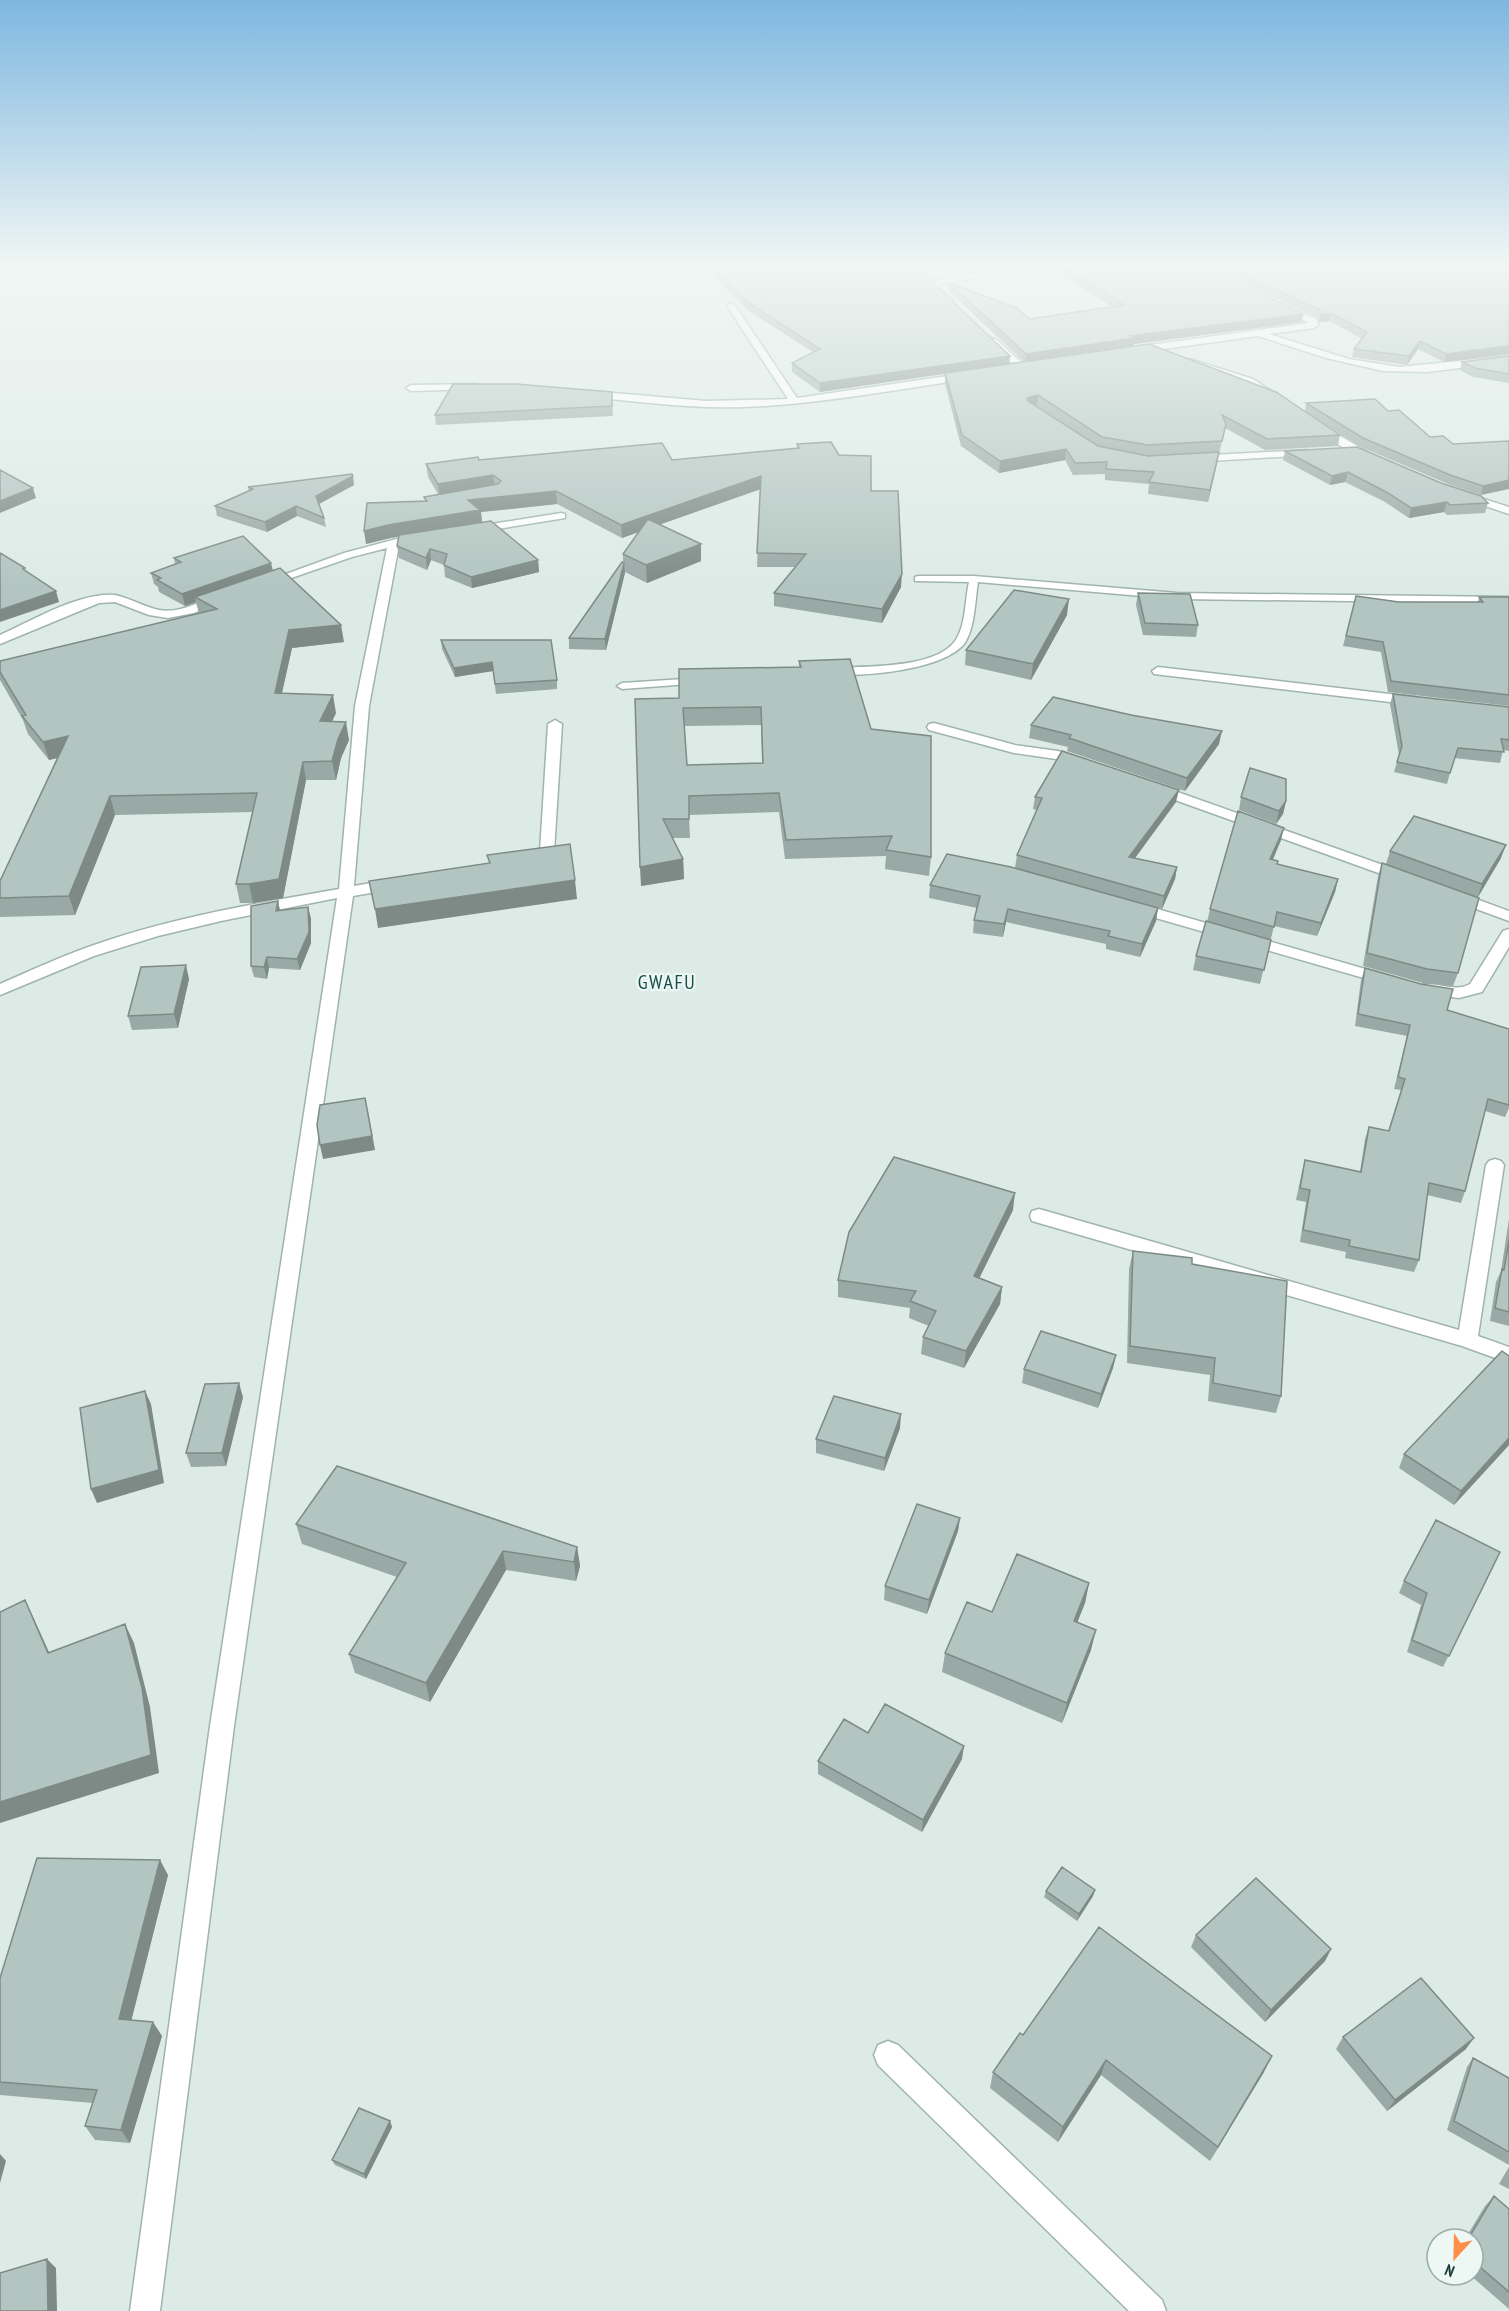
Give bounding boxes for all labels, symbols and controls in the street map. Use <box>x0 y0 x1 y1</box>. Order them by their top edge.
district label: GWAFU <box>638 969 696 995</box>
north arrow <box>1425 2227 1485 2287</box>
text: N <box>1442 2260 1457 2282</box>

